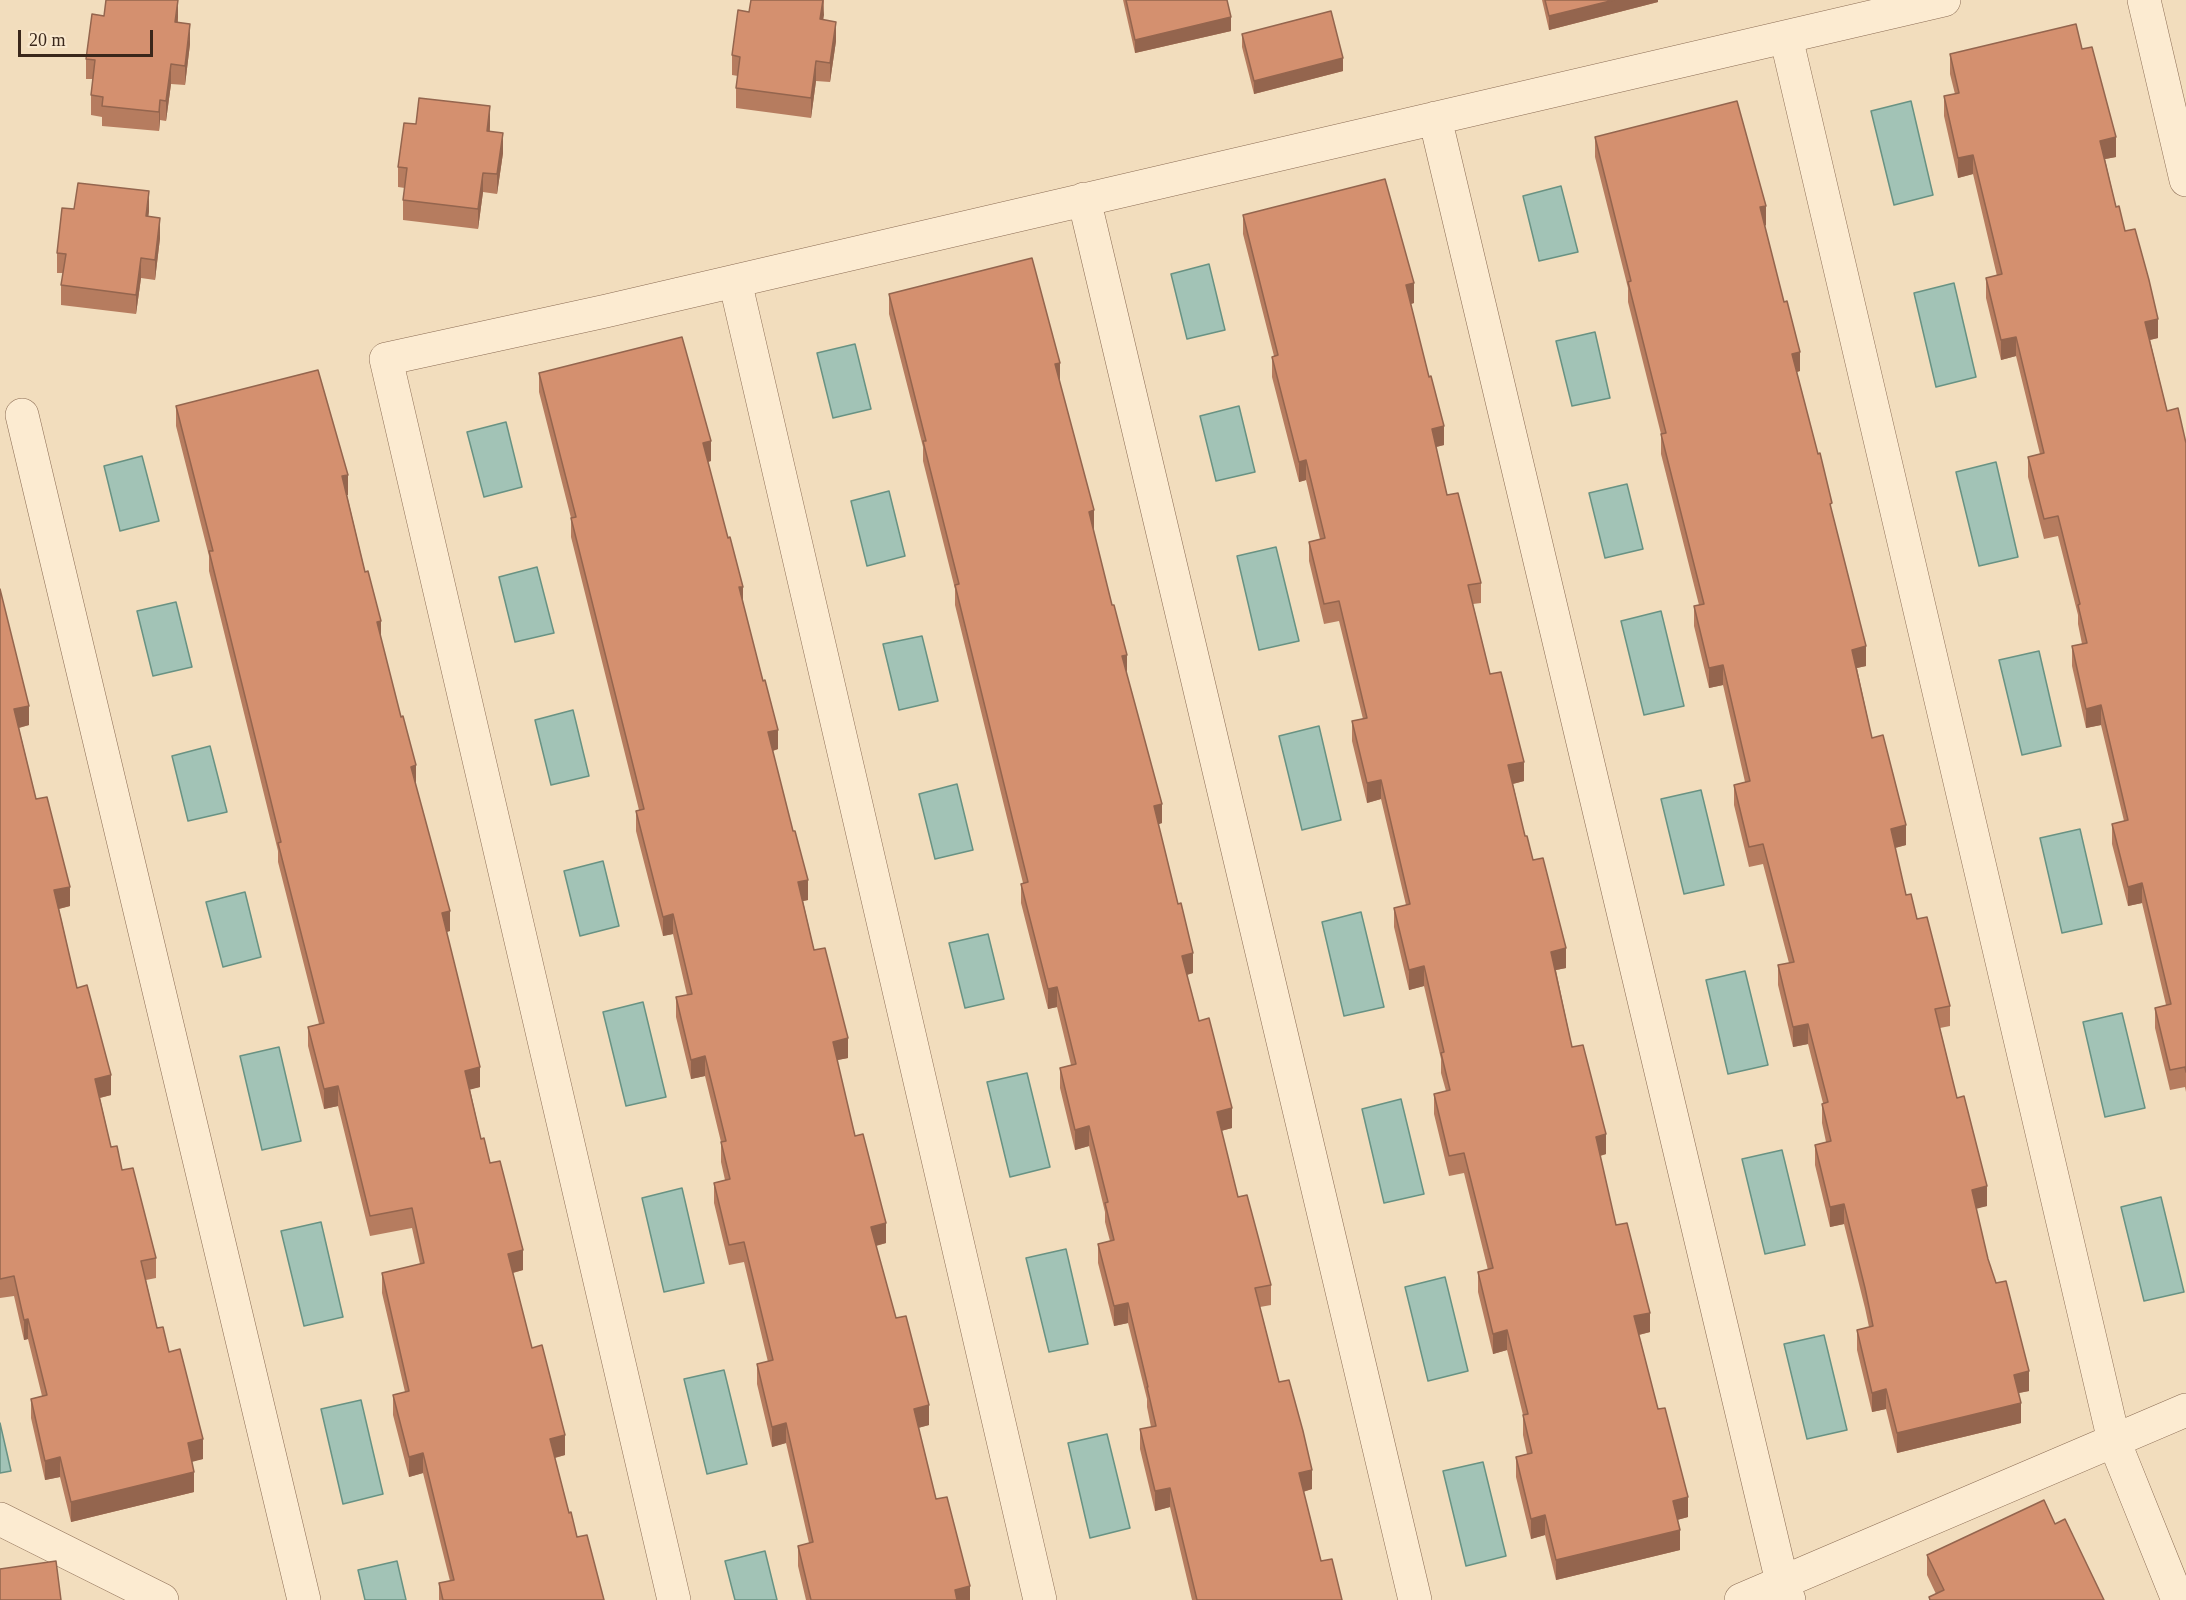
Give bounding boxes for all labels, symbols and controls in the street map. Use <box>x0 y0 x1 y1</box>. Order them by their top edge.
scale bar <box>21 18 156 56</box>
text: 20 m <box>29 30 66 50</box>

